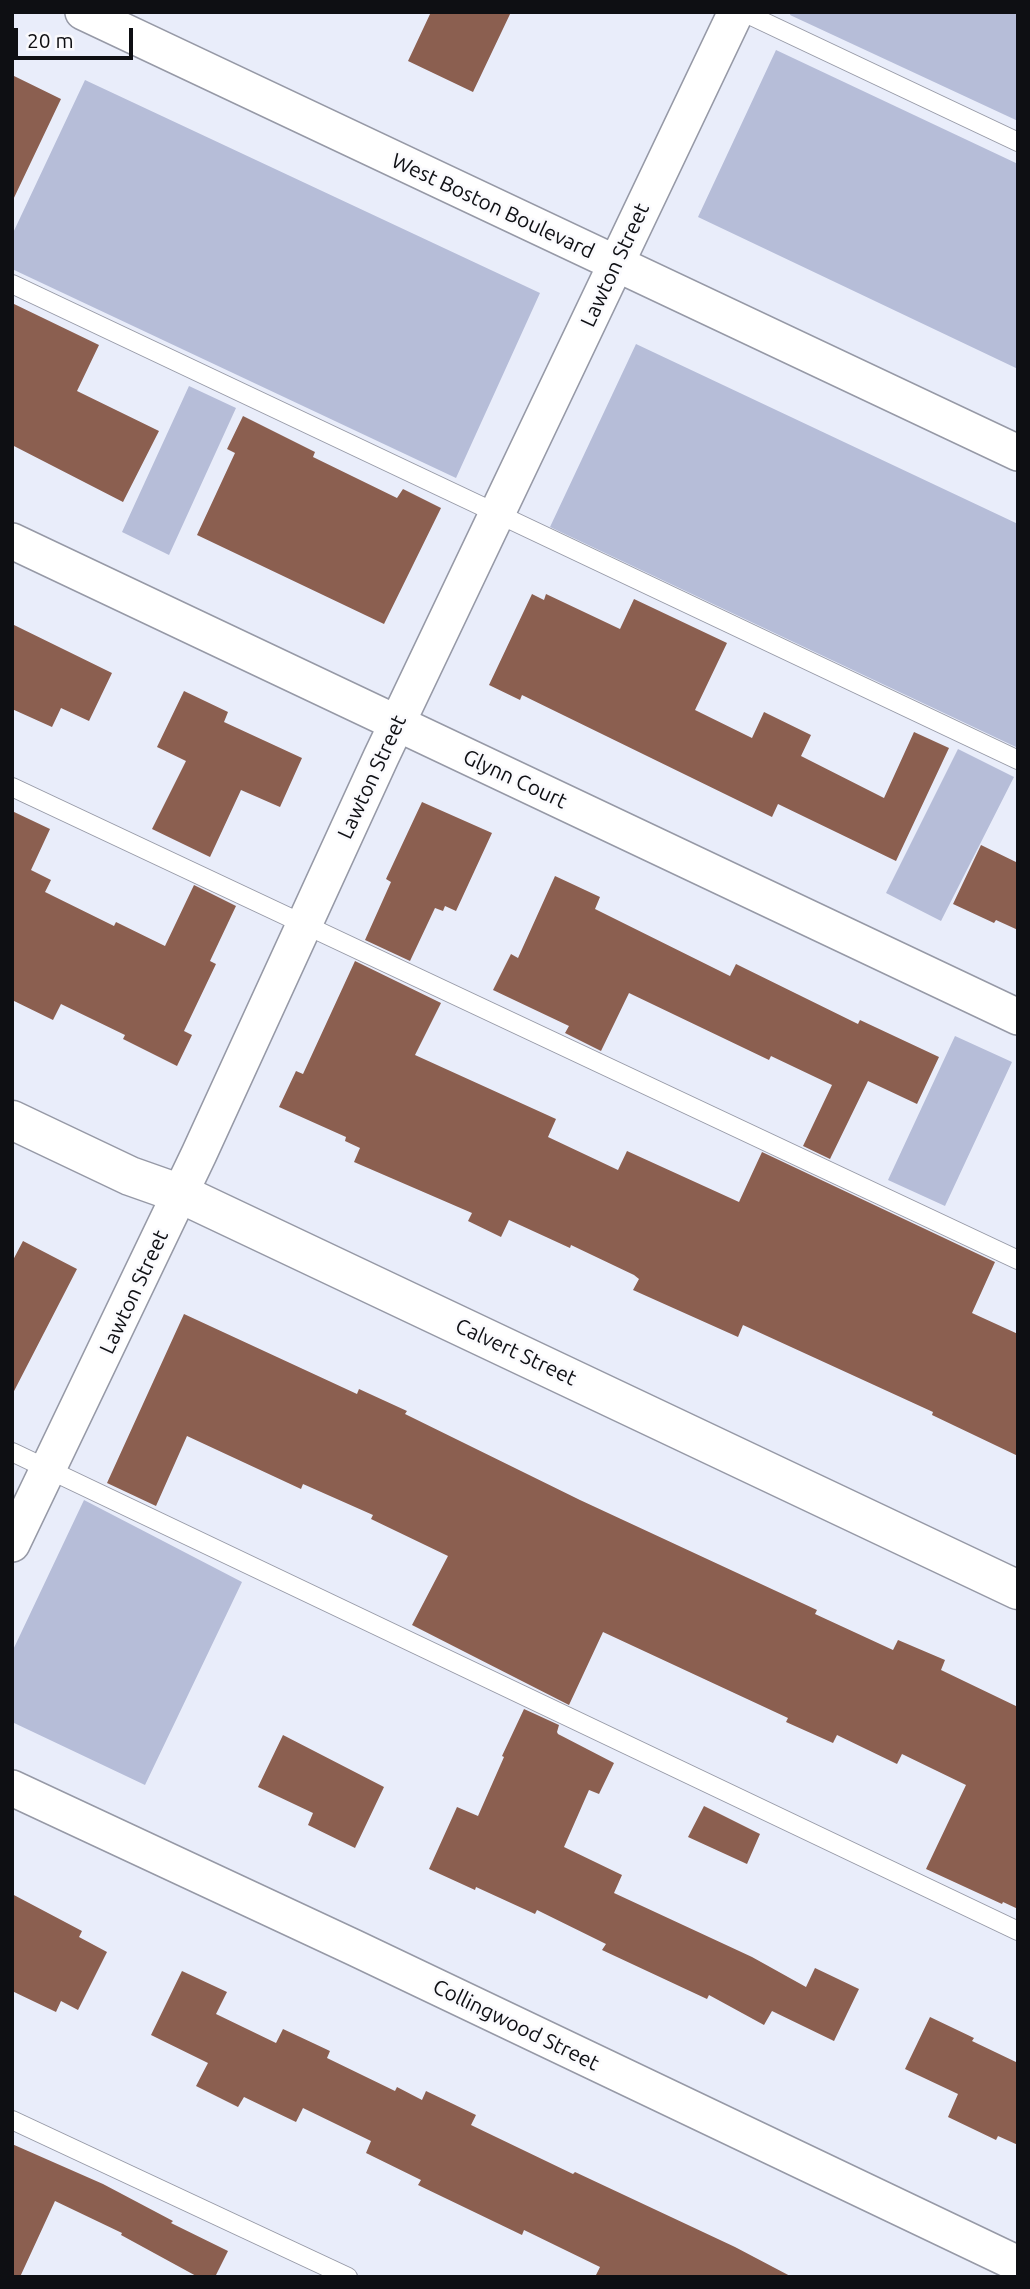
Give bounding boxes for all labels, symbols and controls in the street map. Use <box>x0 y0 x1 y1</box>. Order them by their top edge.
scale bar <box>18 14 136 58</box>
text: 20 m <box>27 28 74 52</box>
street label: West Boston Boulevard <box>388 148 598 264</box>
street label: Lawton Street <box>575 199 655 331</box>
street label: Lawton Street <box>332 711 412 843</box>
street label: Glynn Court <box>459 744 571 814</box>
street label: Lawton Street <box>94 1226 174 1358</box>
street label: Calvert Street <box>451 1313 581 1391</box>
street label: Collingwood Street <box>429 1974 603 2076</box>

